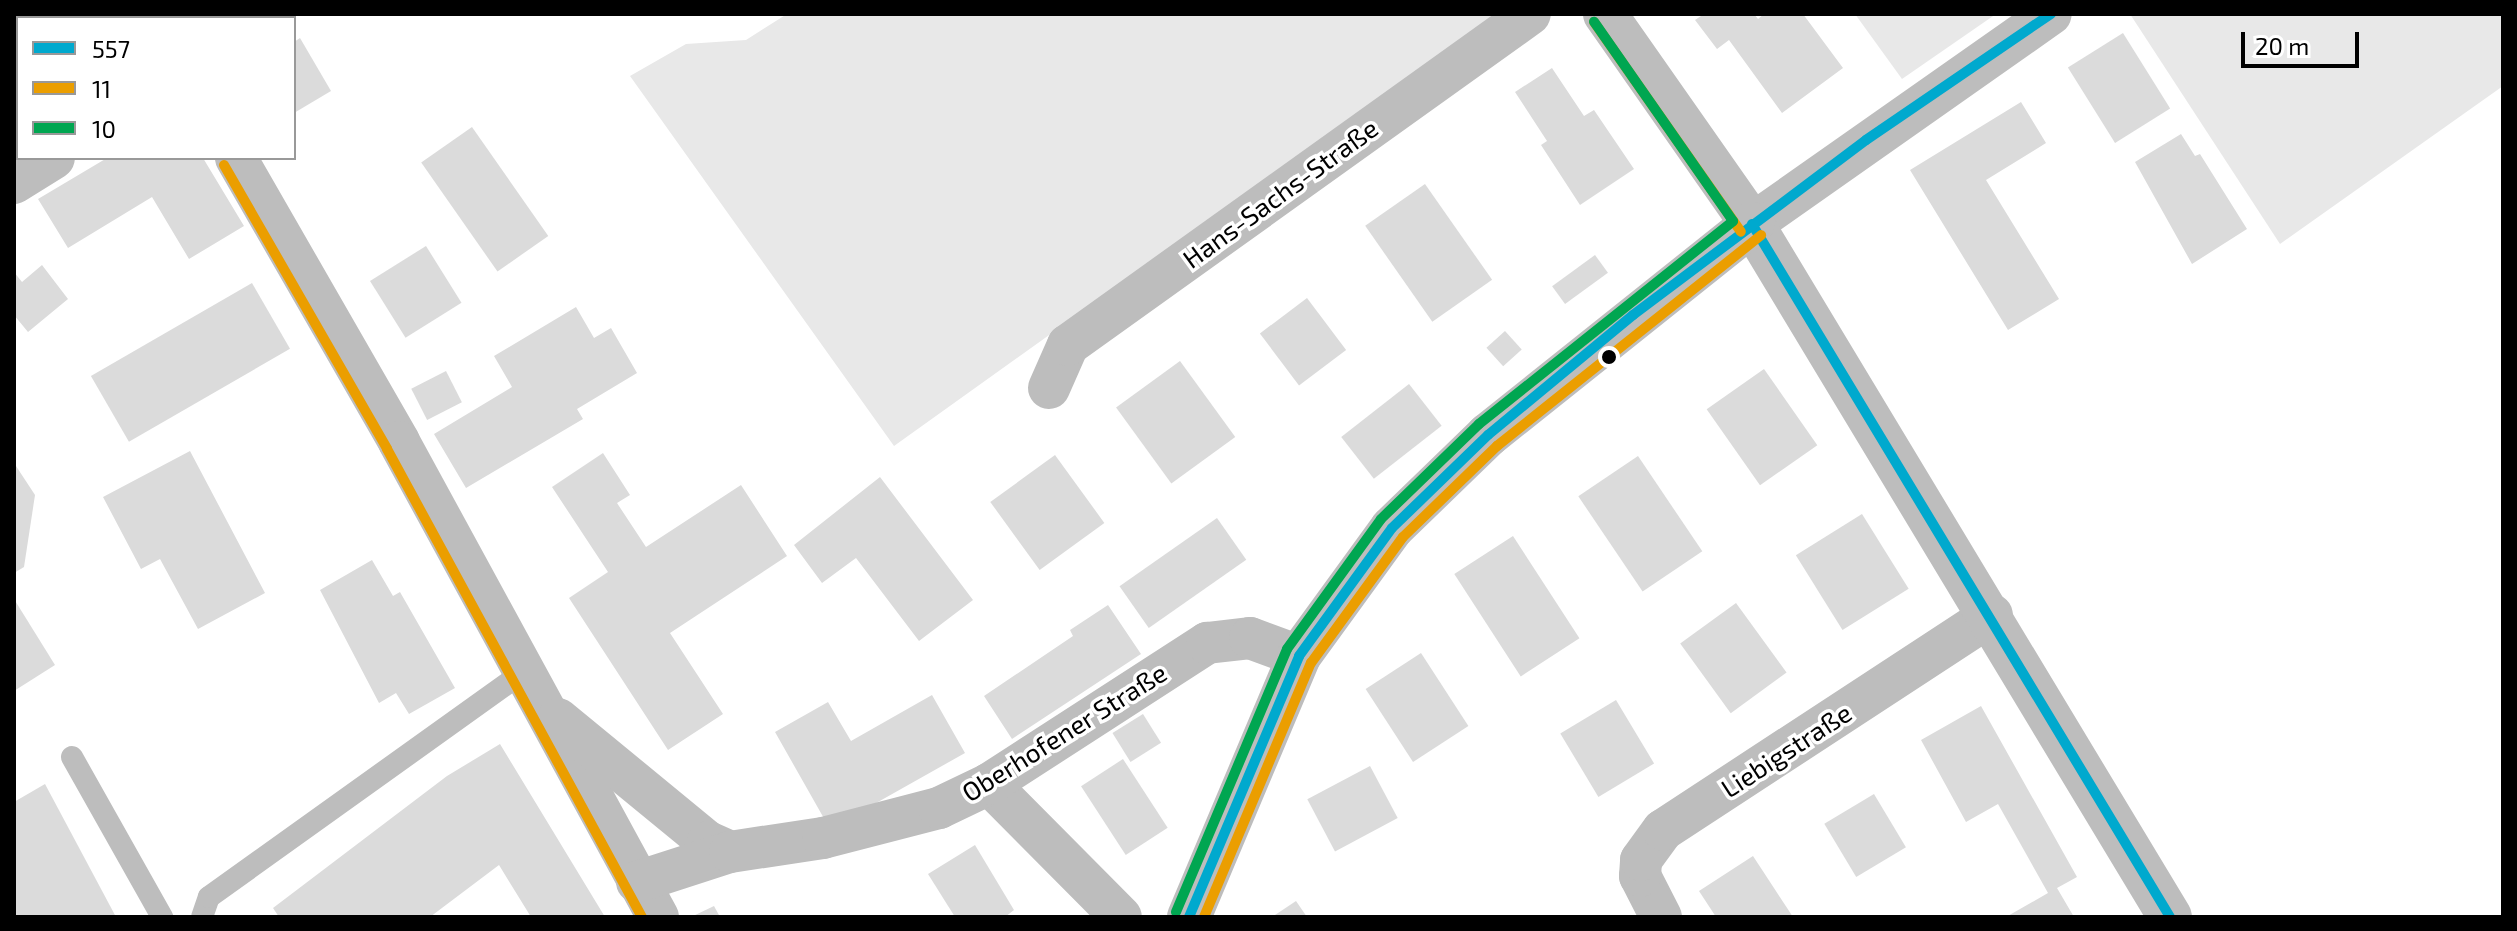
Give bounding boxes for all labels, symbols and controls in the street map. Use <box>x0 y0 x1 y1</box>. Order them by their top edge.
legend <box>16 16 296 160</box>
scale bar <box>2245 16 2363 66</box>
text: 20 m <box>2255 31 2309 60</box>
text: 557 <box>92 34 130 63</box>
text: 11 <box>92 74 111 103</box>
street label: Hans-Sachs-Straße <box>1177 112 1383 274</box>
text: 10 <box>92 114 116 143</box>
unlabelled marker <box>1601 349 1617 365</box>
street label: Oberhofener Straße <box>956 656 1172 808</box>
street label: Liebigstraße <box>1715 696 1857 804</box>

